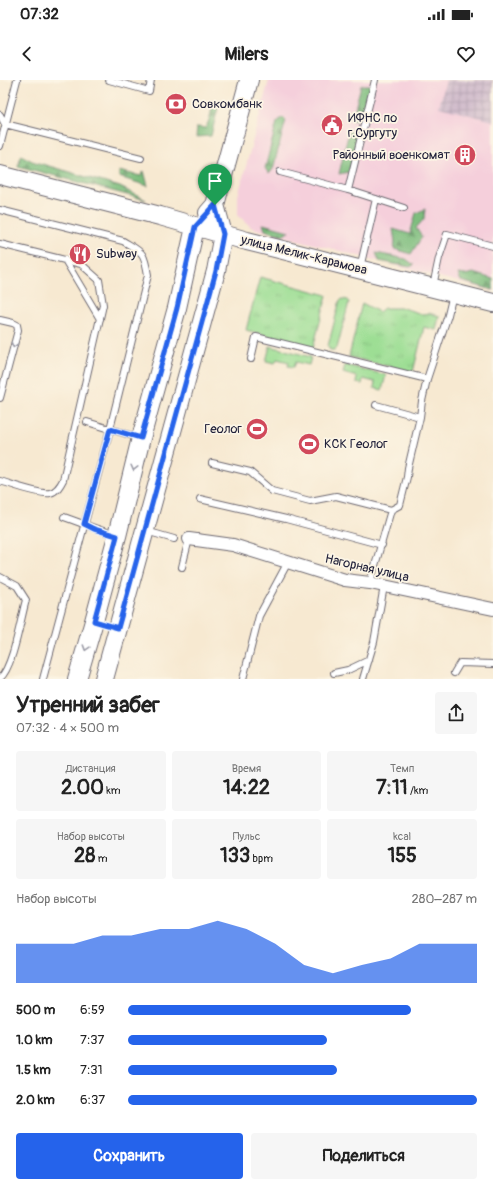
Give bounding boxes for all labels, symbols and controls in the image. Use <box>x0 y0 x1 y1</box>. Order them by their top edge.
text: 07:32 <box>20 5 59 24</box>
icon: back <box>16 43 38 65</box>
text: Milers <box>225 43 268 66</box>
icon: heart <box>455 43 477 65</box>
bank icon: Совкомбанк <box>163 91 189 117</box>
place label: Совкомбанк <box>192 96 263 112</box>
place label: ИФНС по г.Сургуту <box>348 110 397 141</box>
public building icon: ИФНС по г.Сургуту <box>319 112 345 138</box>
building icon: Районный военкомат <box>452 142 478 168</box>
place label: Районный военкомат <box>333 147 450 163</box>
pin <box>198 164 232 205</box>
icon: arrive <box>204 170 226 192</box>
street label: улица Мелик-Карамова <box>238 231 369 278</box>
restaurant icon: Subway <box>67 241 93 267</box>
place label: Subway <box>96 246 137 262</box>
one-way arrow <box>10 342 19 349</box>
sports icon: Геолог <box>244 416 270 442</box>
place label: Геолог <box>204 421 243 437</box>
sports icon: КСК Геолог <box>296 431 322 457</box>
place label: КСК Геолог <box>324 436 388 452</box>
one-way arrow <box>130 465 138 471</box>
street label: Нагорная улица <box>323 551 411 585</box>
one-way arrow <box>82 644 91 651</box>
text: Утренний забег <box>16 691 160 719</box>
button: share <box>435 692 477 734</box>
text: 07:32 · 4 × 500 m <box>16 720 119 736</box>
text: Дистанция <box>66 762 116 775</box>
text: Время <box>232 762 261 775</box>
text: Темп <box>390 762 414 775</box>
text: 2.00 <box>61 775 104 800</box>
text: 14:22 <box>223 775 270 800</box>
text: 7:11 <box>376 775 408 800</box>
text: km <box>104 784 121 797</box>
text: /km <box>408 784 428 797</box>
text: Набор высоты <box>57 830 125 843</box>
text: Пульс <box>233 830 260 843</box>
text: kcal <box>393 830 411 843</box>
text: 28 <box>74 843 95 868</box>
text: 133 <box>220 843 250 868</box>
text: 155 <box>387 843 417 868</box>
text: m <box>95 852 108 865</box>
text: bpm <box>250 852 273 865</box>
text: Набор высоты <box>16 891 97 907</box>
text: 280–287 m <box>412 891 477 907</box>
text: 500 m <box>16 1002 55 1018</box>
text: 6:59 <box>80 1002 105 1018</box>
text: 1.0 km <box>16 1032 53 1048</box>
text: 7:37 <box>80 1032 104 1048</box>
text: 1.5 km <box>16 1062 51 1078</box>
text: 7:31 <box>80 1062 103 1078</box>
text: 2.0 km <box>16 1092 55 1108</box>
text: 6:37 <box>80 1092 105 1108</box>
button: Сохранить <box>16 1133 243 1179</box>
button: Поделиться <box>251 1133 477 1179</box>

